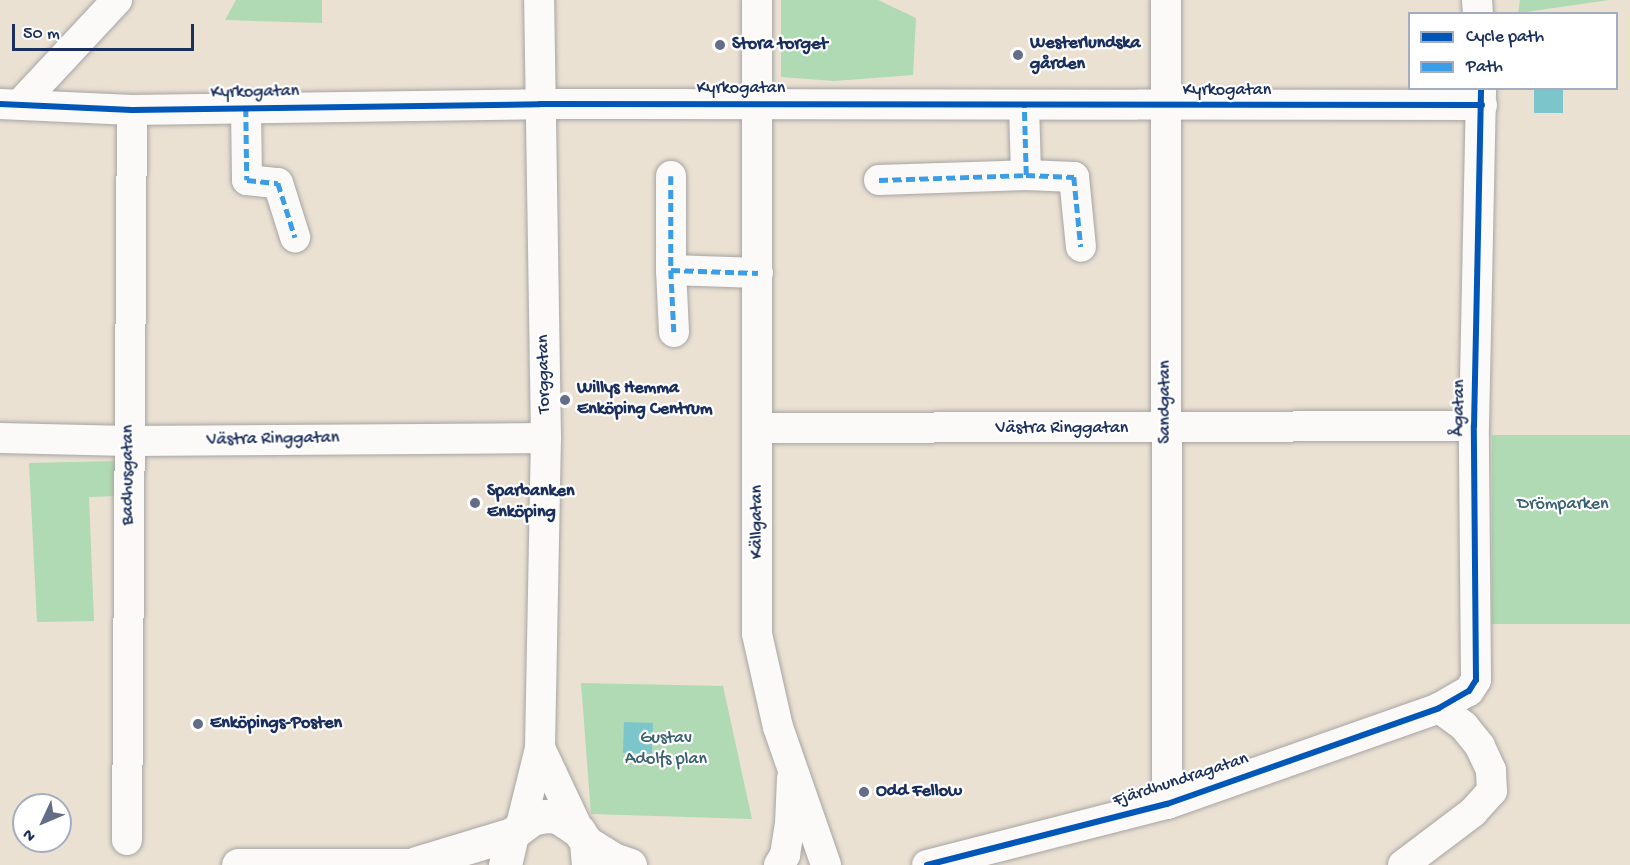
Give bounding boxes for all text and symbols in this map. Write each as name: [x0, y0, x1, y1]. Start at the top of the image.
scale bar: [15, 12, 196, 50]
legend: [1408, 12, 1618, 90]
text: 50 m: [23, 24, 60, 45]
text: Cycle path: [1466, 27, 1544, 48]
place label: Stora torget: [732, 34, 828, 56]
place label: Westerlundska gården: [1030, 34, 1140, 76]
marker: Stora torget: [713, 38, 727, 52]
marker: Westerlundska gården: [1011, 48, 1025, 62]
text: Path: [1466, 57, 1503, 78]
street label: Kyrkogatan: [697, 78, 785, 100]
street label: Kyrkogatan: [1183, 80, 1271, 102]
street label: Kyrkogatan: [210, 81, 300, 105]
street label: Torggatan: [534, 334, 556, 414]
street label: Sandgatan: [1155, 360, 1177, 444]
place label: Willys Hemma Enköping Centrum: [577, 379, 712, 422]
street label: Ågatan: [1449, 379, 1471, 437]
marker: Willys Hemma Enköping Centrum: [558, 393, 572, 407]
street label: Västra Ringgatan: [996, 418, 1128, 440]
street label: Badhusgatan: [118, 425, 140, 525]
street label: Västra Ringgatan: [206, 428, 340, 452]
place label: Sparbanken Enköping: [487, 482, 574, 524]
street label: Källgatan: [747, 485, 769, 559]
park label: Drömparken: [1517, 494, 1609, 516]
marker: Sparbanken Enköping: [468, 496, 482, 510]
place label: Enköpings-Posten: [210, 713, 342, 735]
marker: Enköpings-Posten: [191, 717, 205, 731]
park label: Gustav Adolfs plan: [625, 729, 707, 771]
street label: Fjärdhundragatan: [1111, 749, 1251, 813]
place label: Odd Fellow: [876, 781, 962, 803]
marker: Odd Fellow: [857, 785, 871, 799]
north arrow: [12, 793, 72, 853]
text: N: [20, 824, 41, 845]

